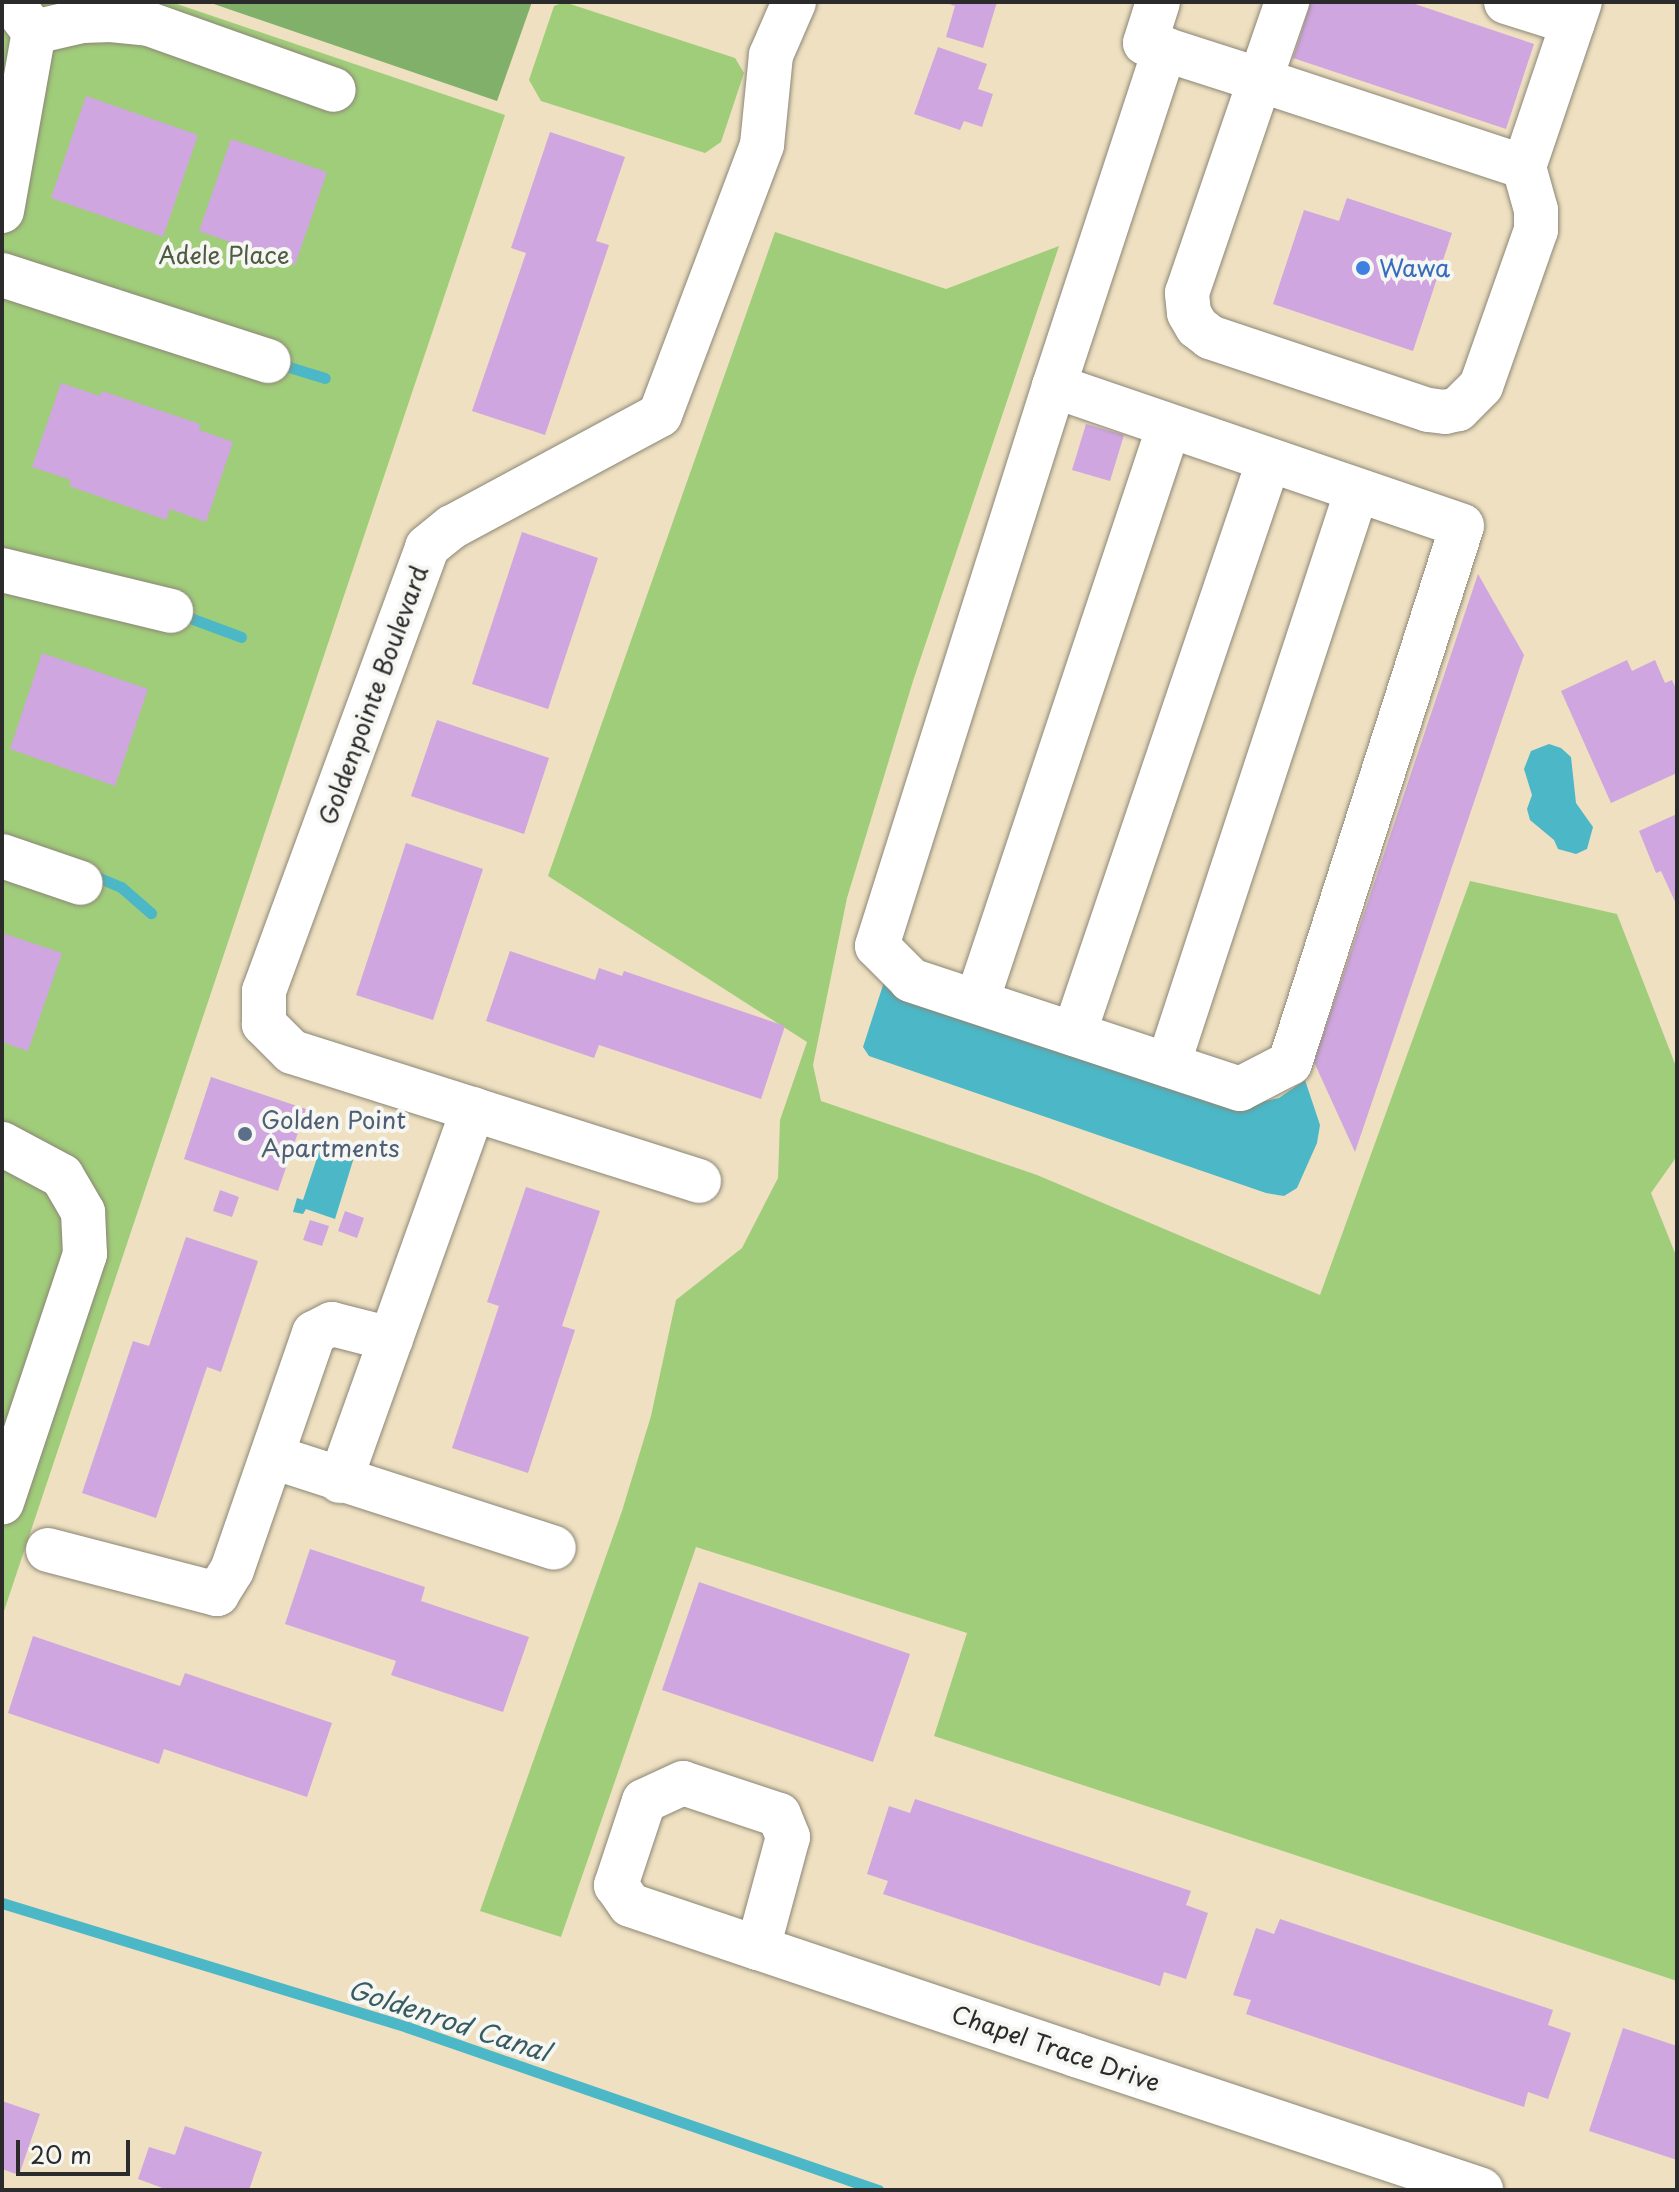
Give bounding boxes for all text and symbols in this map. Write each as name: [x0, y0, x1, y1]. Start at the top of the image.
park label: Adele Place: [158, 241, 290, 269]
place label: Wawa: [1379, 254, 1450, 282]
marker: Wawa: [1354, 259, 1372, 277]
street label: Goldenpointe Boulevard: [313, 561, 433, 829]
place label: Golden Point Apartments: [261, 1106, 407, 1162]
marker: Golden Point Apartments: [236, 1125, 254, 1143]
water label: Goldenrod Canal: [344, 1973, 554, 2067]
street label: Chapel Trace Drive: [947, 1999, 1165, 2097]
scale bar: [20, 2124, 134, 2174]
text: 20 m: [30, 2136, 92, 2172]

